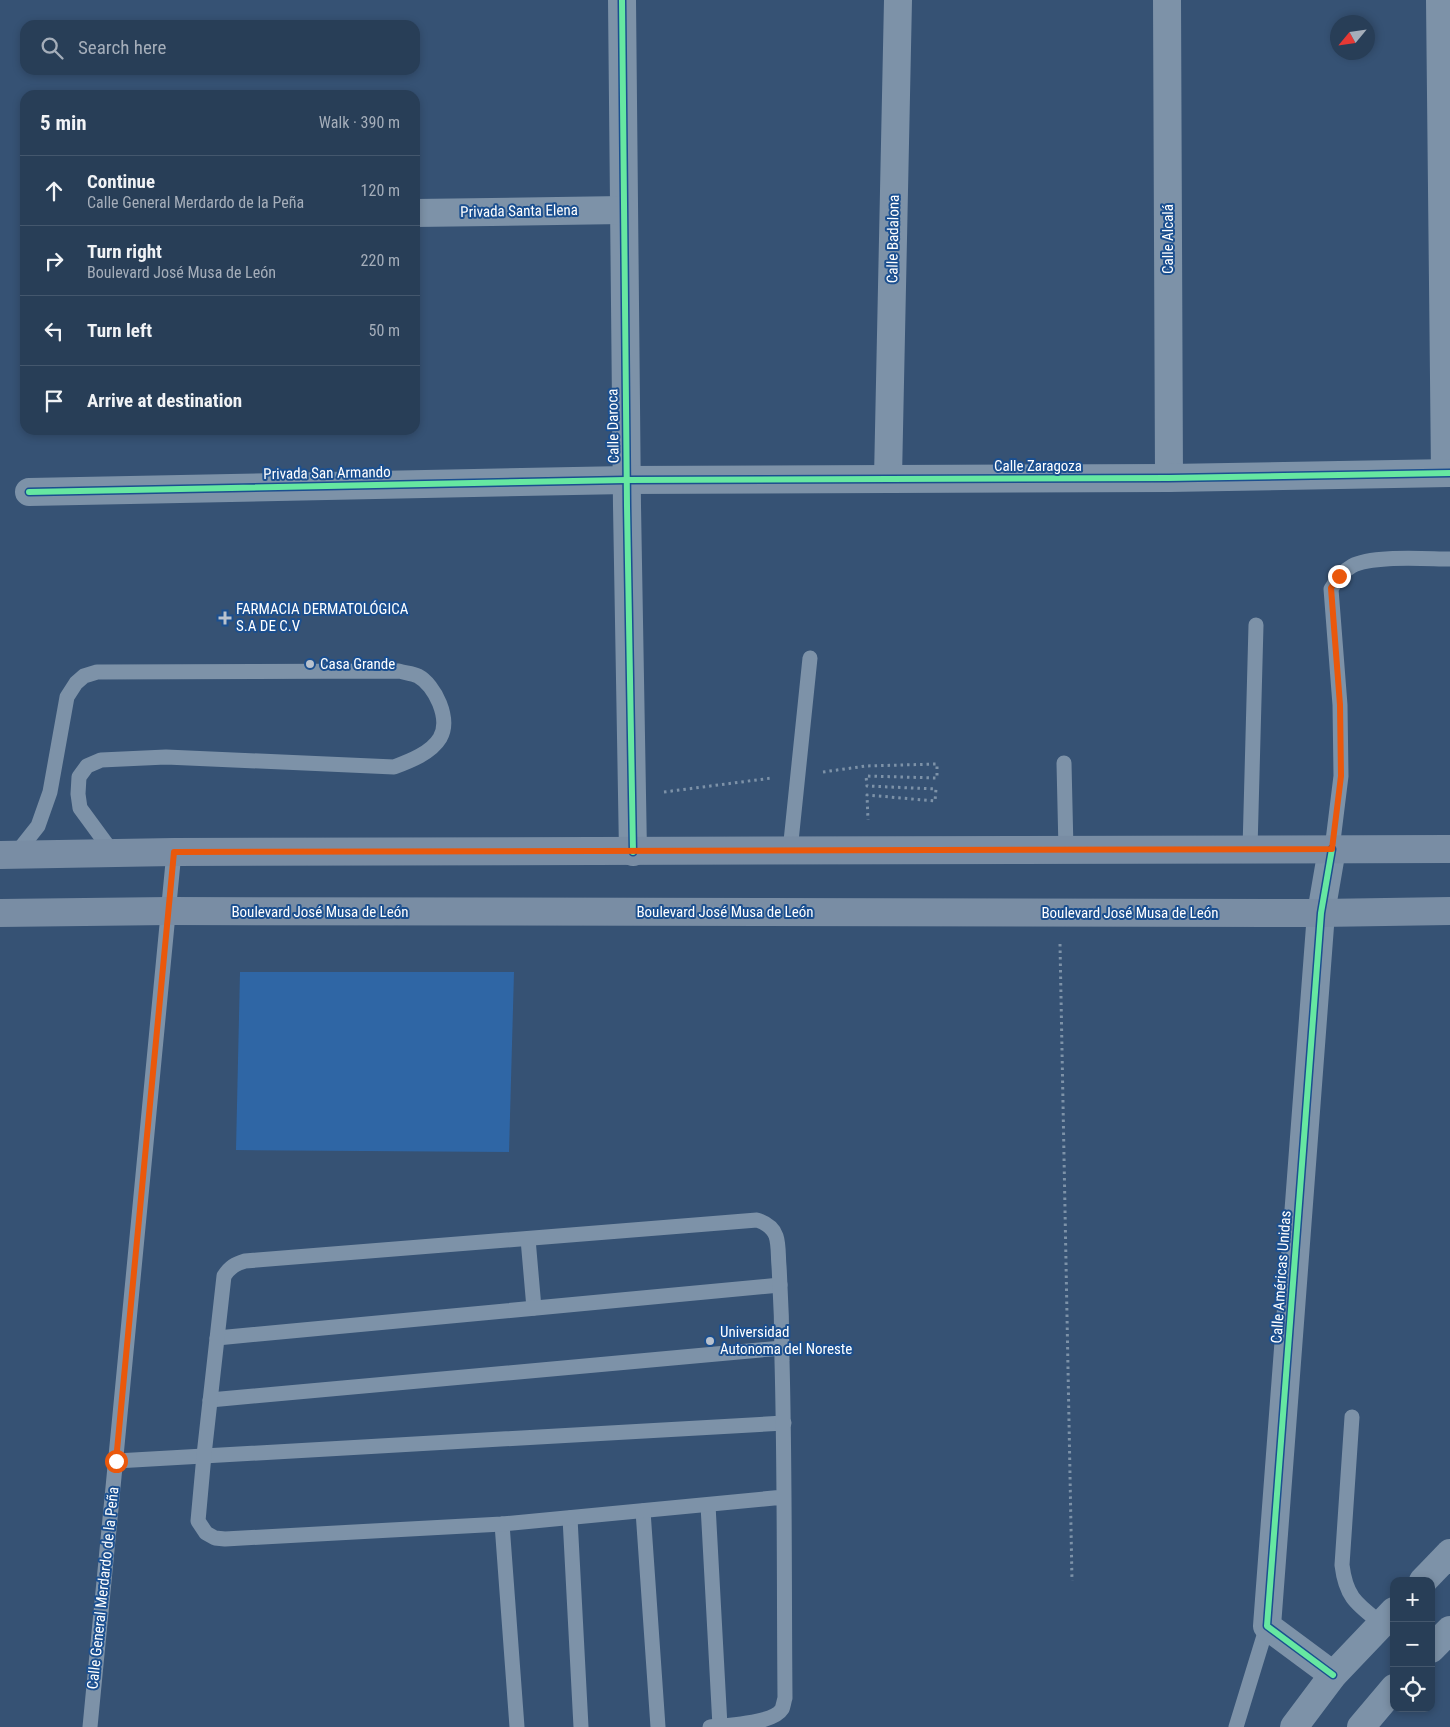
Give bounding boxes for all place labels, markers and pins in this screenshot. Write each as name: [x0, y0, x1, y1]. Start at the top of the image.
place label: FARMACIA DERMATOLÓGICA S.A DE C.V: [236, 600, 409, 635]
marker: FARMACIA DERMATOLÓGICA S.A DE C.V: [218, 611, 232, 625]
place label: Casa Grande: [320, 655, 395, 673]
marker: Casa Grande: [304, 658, 316, 670]
place label: Universidad Autonoma del Noreste: [720, 1323, 852, 1358]
marker: Universidad Autonoma del Noreste: [704, 1335, 716, 1347]

